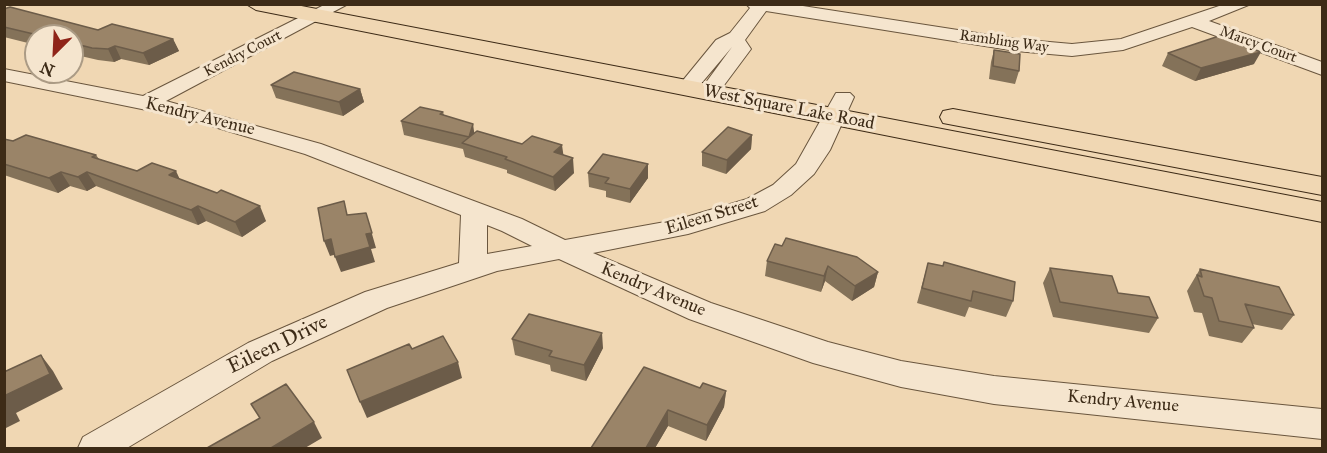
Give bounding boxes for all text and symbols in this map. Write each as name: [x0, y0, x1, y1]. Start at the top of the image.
street label: Marcy Court: [1217, 23, 1299, 67]
north arrow: [24, 24, 84, 84]
street label: Kendry Court: [201, 27, 285, 81]
street label: Rambling Way: [958, 27, 1050, 57]
text: N: [37, 58, 57, 81]
street label: West Square Lake Road: [702, 81, 876, 135]
street label: Kendry Avenue: [143, 93, 257, 141]
street label: Eileen Street: [663, 192, 761, 240]
street label: Kendry Avenue: [597, 258, 709, 322]
street label: Eileen Drive: [224, 310, 332, 380]
street label: Kendry Avenue: [1066, 386, 1180, 418]

